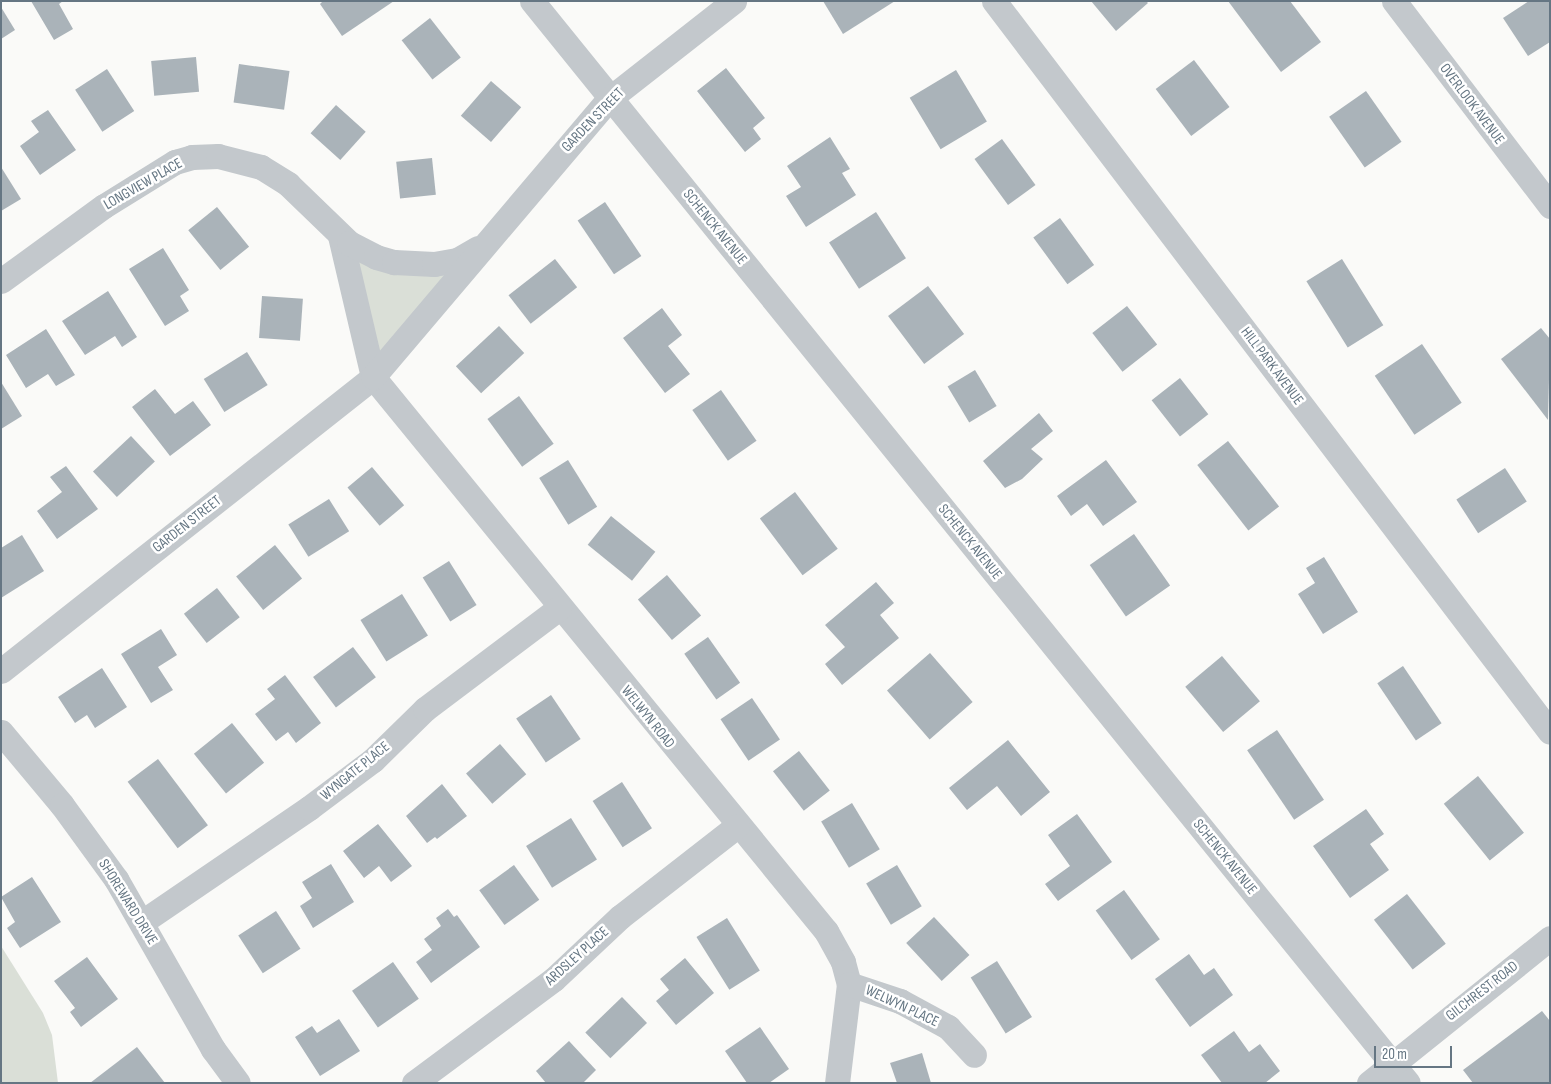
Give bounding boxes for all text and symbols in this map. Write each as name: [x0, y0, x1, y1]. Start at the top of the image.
street label: OVERLOOK AVENUE: [1436, 60, 1508, 148]
street label: GARDEN STREET: [558, 84, 628, 156]
street label: LONGVIEW PLACE: [101, 154, 185, 214]
street label: SCHENCK AVENUE: [679, 186, 751, 268]
street label: HILL PARK AVENUE: [1237, 324, 1307, 408]
street label: GARDEN STREET: [149, 492, 225, 556]
street label: SCHENCK AVENUE: [934, 501, 1006, 583]
street label: WELWYN ROAD: [617, 682, 679, 752]
street label: WYNGATE PLACE: [317, 738, 393, 804]
street label: SCHENCK AVENUE: [1189, 816, 1261, 898]
street label: SHOREWARD DRIVE: [95, 856, 161, 948]
street label: ARDSLEY PLACE: [542, 923, 612, 989]
street label: GILCHREST ROAD: [1442, 957, 1522, 1025]
street label: WELWYN PLACE: [862, 981, 942, 1031]
scale bar: [1376, 1036, 1454, 1068]
text: 20 m: [1382, 1045, 1407, 1064]

